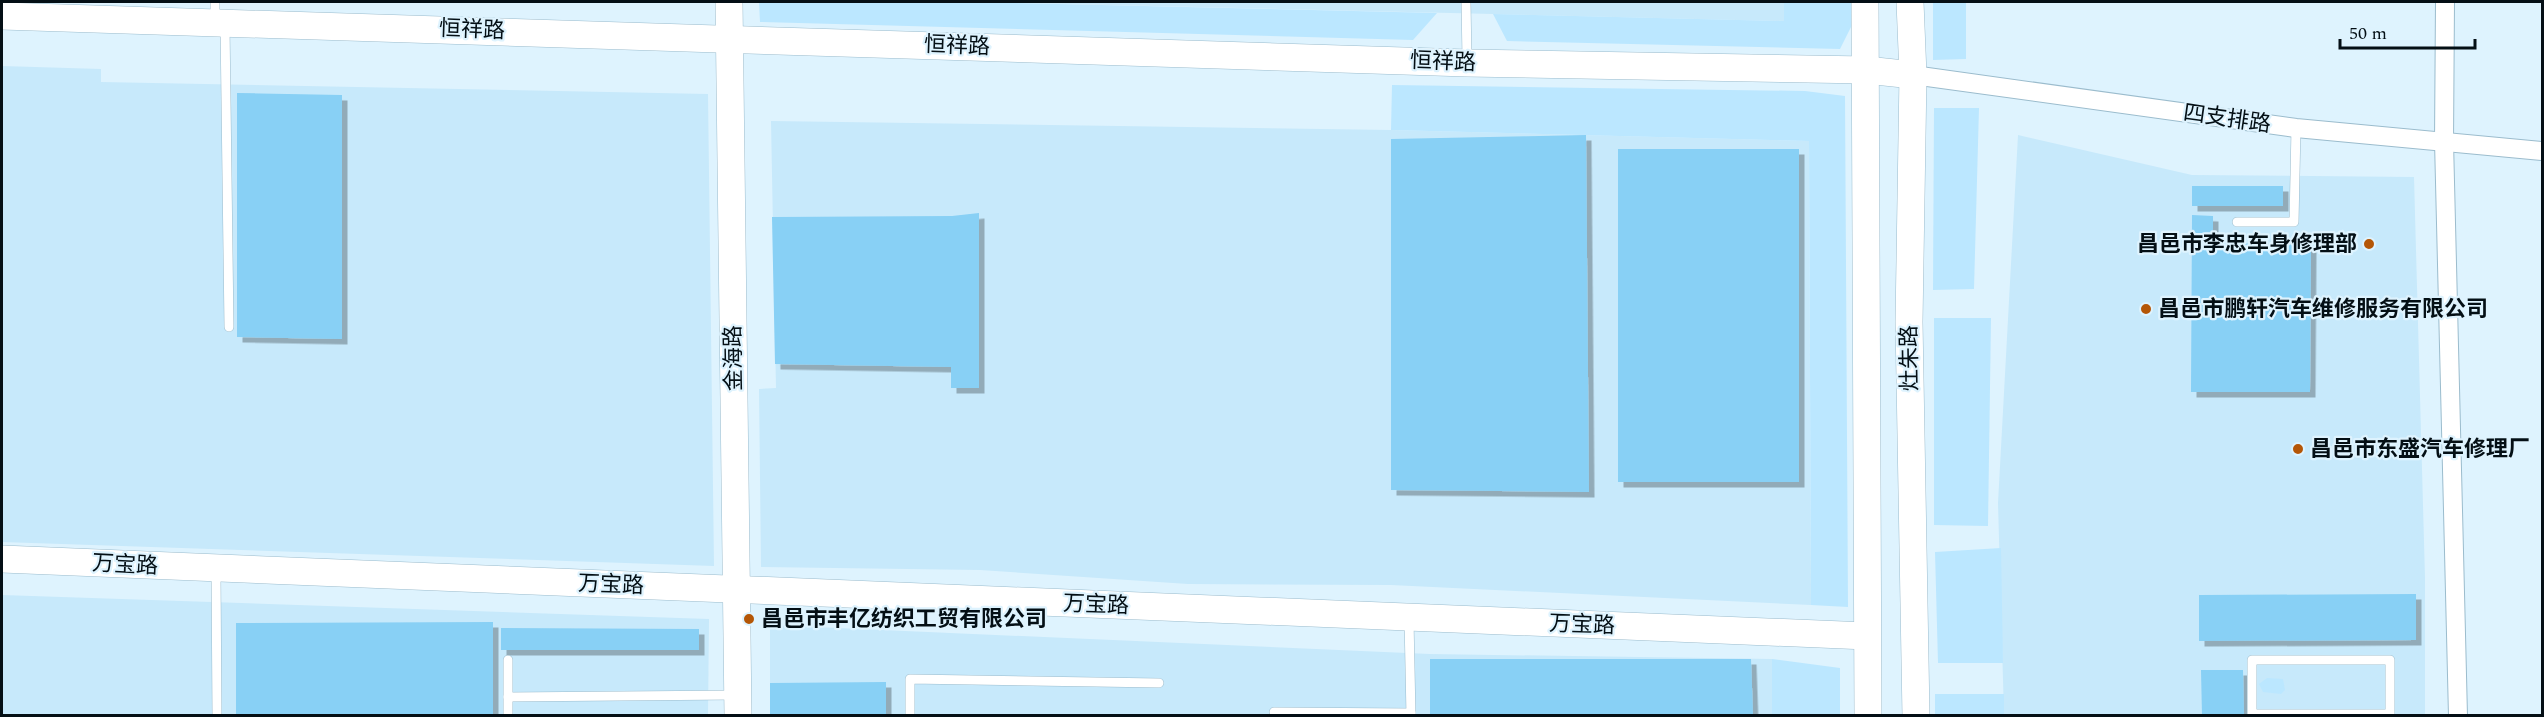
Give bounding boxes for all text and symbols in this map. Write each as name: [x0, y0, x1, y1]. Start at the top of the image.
street label: 恒祥路: [438, 12, 506, 48]
scale bar: [2340, 12, 2475, 50]
text: 50 m: [2349, 20, 2387, 47]
street label: 恒祥路: [923, 28, 991, 64]
street label: 恒祥路: [1409, 44, 1477, 80]
street label: 四支排路: [2181, 97, 2273, 141]
place label: 昌邑市李忠车身修理部: [2137, 228, 2357, 261]
marker: 昌邑市李忠车身修理部: [2362, 237, 2376, 251]
place label: 昌邑市鹏轩汽车维修服务有限公司: [2158, 293, 2488, 326]
marker: 昌邑市鹏轩汽车维修服务有限公司: [2139, 302, 2153, 316]
street label: 金海路: [717, 325, 751, 391]
street label: 灶朱路: [1893, 325, 1927, 391]
place label: 昌邑市东盛汽车修理厂: [2310, 433, 2530, 466]
marker: 昌邑市东盛汽车修理厂: [2291, 442, 2305, 456]
street label: 万宝路: [91, 547, 159, 583]
street label: 万宝路: [577, 567, 645, 603]
street label: 万宝路: [1062, 587, 1130, 623]
place label: 昌邑市丰亿纺织工贸有限公司: [761, 603, 1047, 636]
street label: 万宝路: [1548, 607, 1616, 643]
marker: 昌邑市丰亿纺织工贸有限公司: [742, 612, 756, 626]

